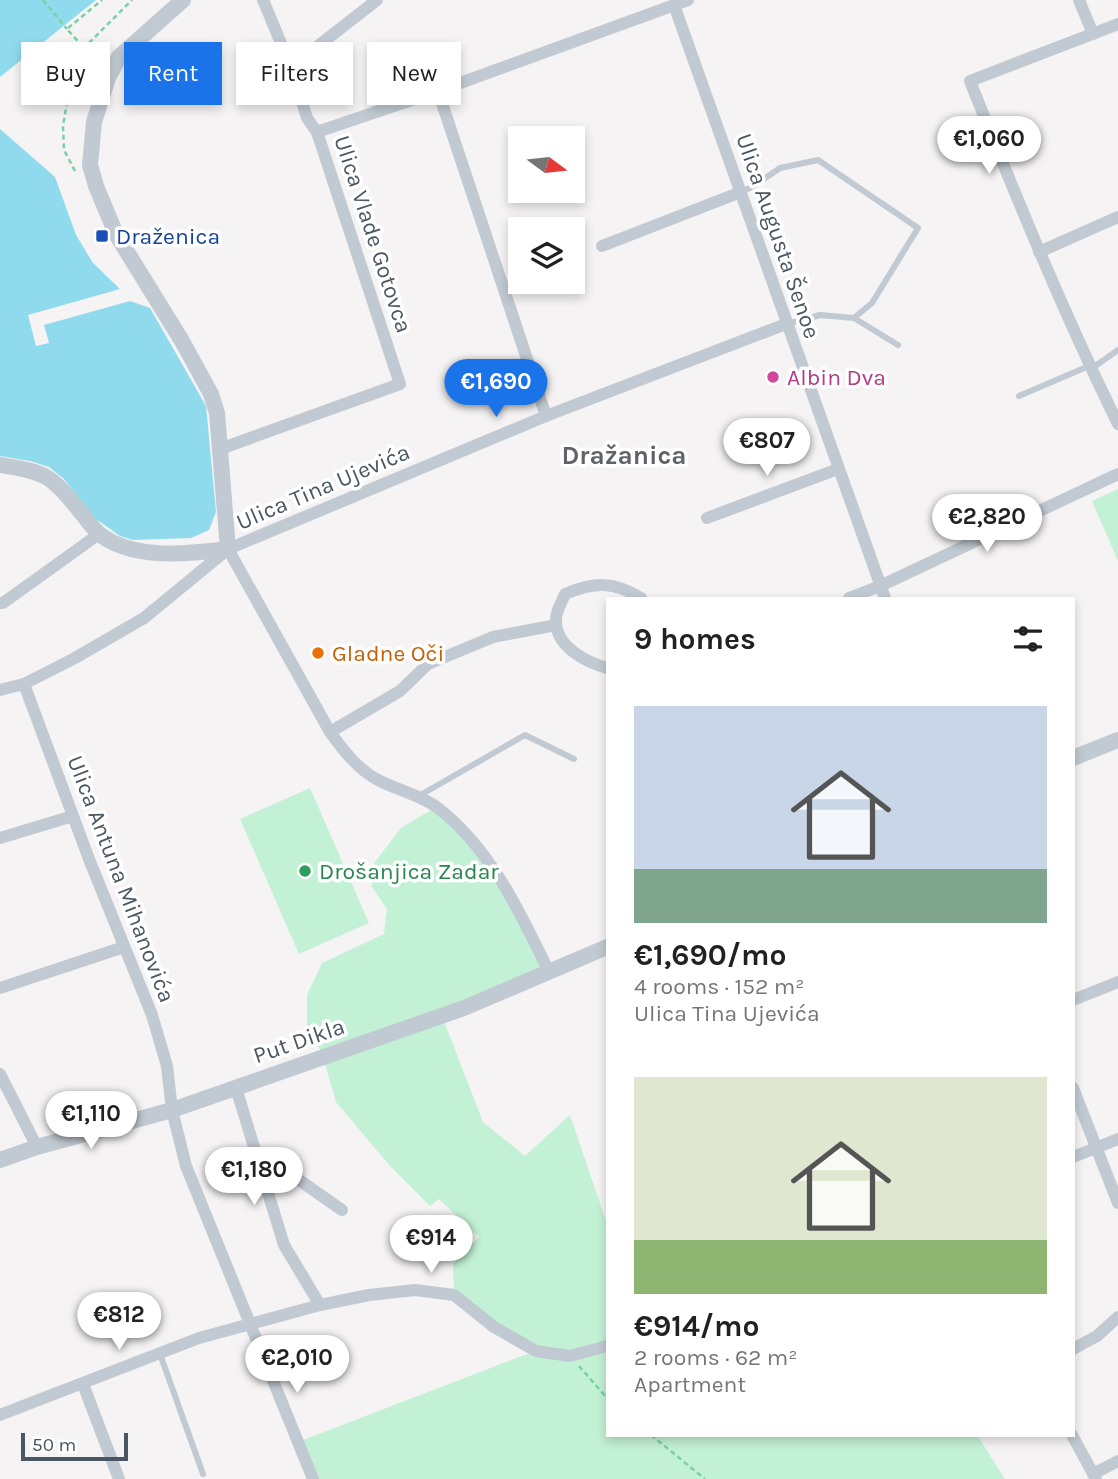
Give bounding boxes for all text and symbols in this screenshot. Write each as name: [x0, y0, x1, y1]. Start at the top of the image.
chip: Buy: [21, 42, 110, 105]
chip: Rent: [124, 42, 222, 105]
chip: Filters: [236, 42, 353, 105]
chip: New: [367, 42, 461, 105]
pin: €1,060: [932, 116, 1046, 176]
text: €1,060: [953, 125, 1025, 152]
north arrow: [508, 126, 584, 203]
map controls: [508, 126, 585, 294]
street label: Ulica Augusta Šenoe: [730, 130, 826, 342]
street label: Ulica Vlade Gotovca: [328, 132, 418, 336]
button: layers: [508, 217, 585, 294]
place label: Draženica: [116, 223, 220, 250]
marker: Draženica: [94, 228, 110, 244]
pin: €1,690: [439, 360, 553, 419]
place label: Albin Dva: [787, 364, 886, 391]
text: €1,690: [460, 368, 532, 395]
marker: Albin Dva: [765, 369, 781, 385]
pin: €807: [726, 419, 808, 478]
text: €807: [739, 427, 795, 454]
street label: Ulica Tina Ujevića: [232, 438, 414, 536]
district label: Dražanica: [561, 440, 687, 471]
pin: €2,820: [930, 494, 1044, 554]
text: €2,820: [948, 503, 1026, 530]
icon: filters: [1009, 620, 1047, 658]
text: 9 homes: [634, 621, 756, 657]
place label: Gladne Oči: [332, 640, 444, 667]
marker: Gladne Oči: [310, 645, 326, 661]
street label: Ulica Antuna Mihanovića: [61, 752, 181, 1006]
icon: home: [778, 752, 904, 878]
place label: Drošanjica Zadar: [319, 858, 499, 885]
marker: Drošanjica Zadar: [297, 863, 313, 879]
text: €1,690/mo: [634, 937, 786, 973]
text: 4 rooms · 152 m²: [634, 973, 805, 1000]
text: Ulica Tina Ujevića: [634, 1000, 820, 1027]
street label: Put Dikla: [250, 1013, 348, 1069]
pin: €1,110: [34, 1092, 148, 1151]
text: €1,110: [61, 1100, 121, 1127]
icon: home: [778, 1123, 904, 1249]
pin: €1,180: [197, 1148, 311, 1207]
text: €1,180: [221, 1156, 287, 1183]
pin: €914: [390, 1216, 472, 1275]
text: €914: [406, 1224, 456, 1251]
pin: €812: [78, 1292, 160, 1352]
text: €812: [93, 1301, 145, 1328]
text: €914/mo: [634, 1308, 759, 1344]
pin: €2,010: [240, 1336, 354, 1395]
text: €2,010: [261, 1344, 333, 1371]
text: 2 rooms · 62 m²: [634, 1344, 798, 1371]
text: Apartment: [634, 1371, 746, 1398]
scale bar: [21, 1430, 128, 1462]
text: 50 m: [32, 1434, 76, 1456]

